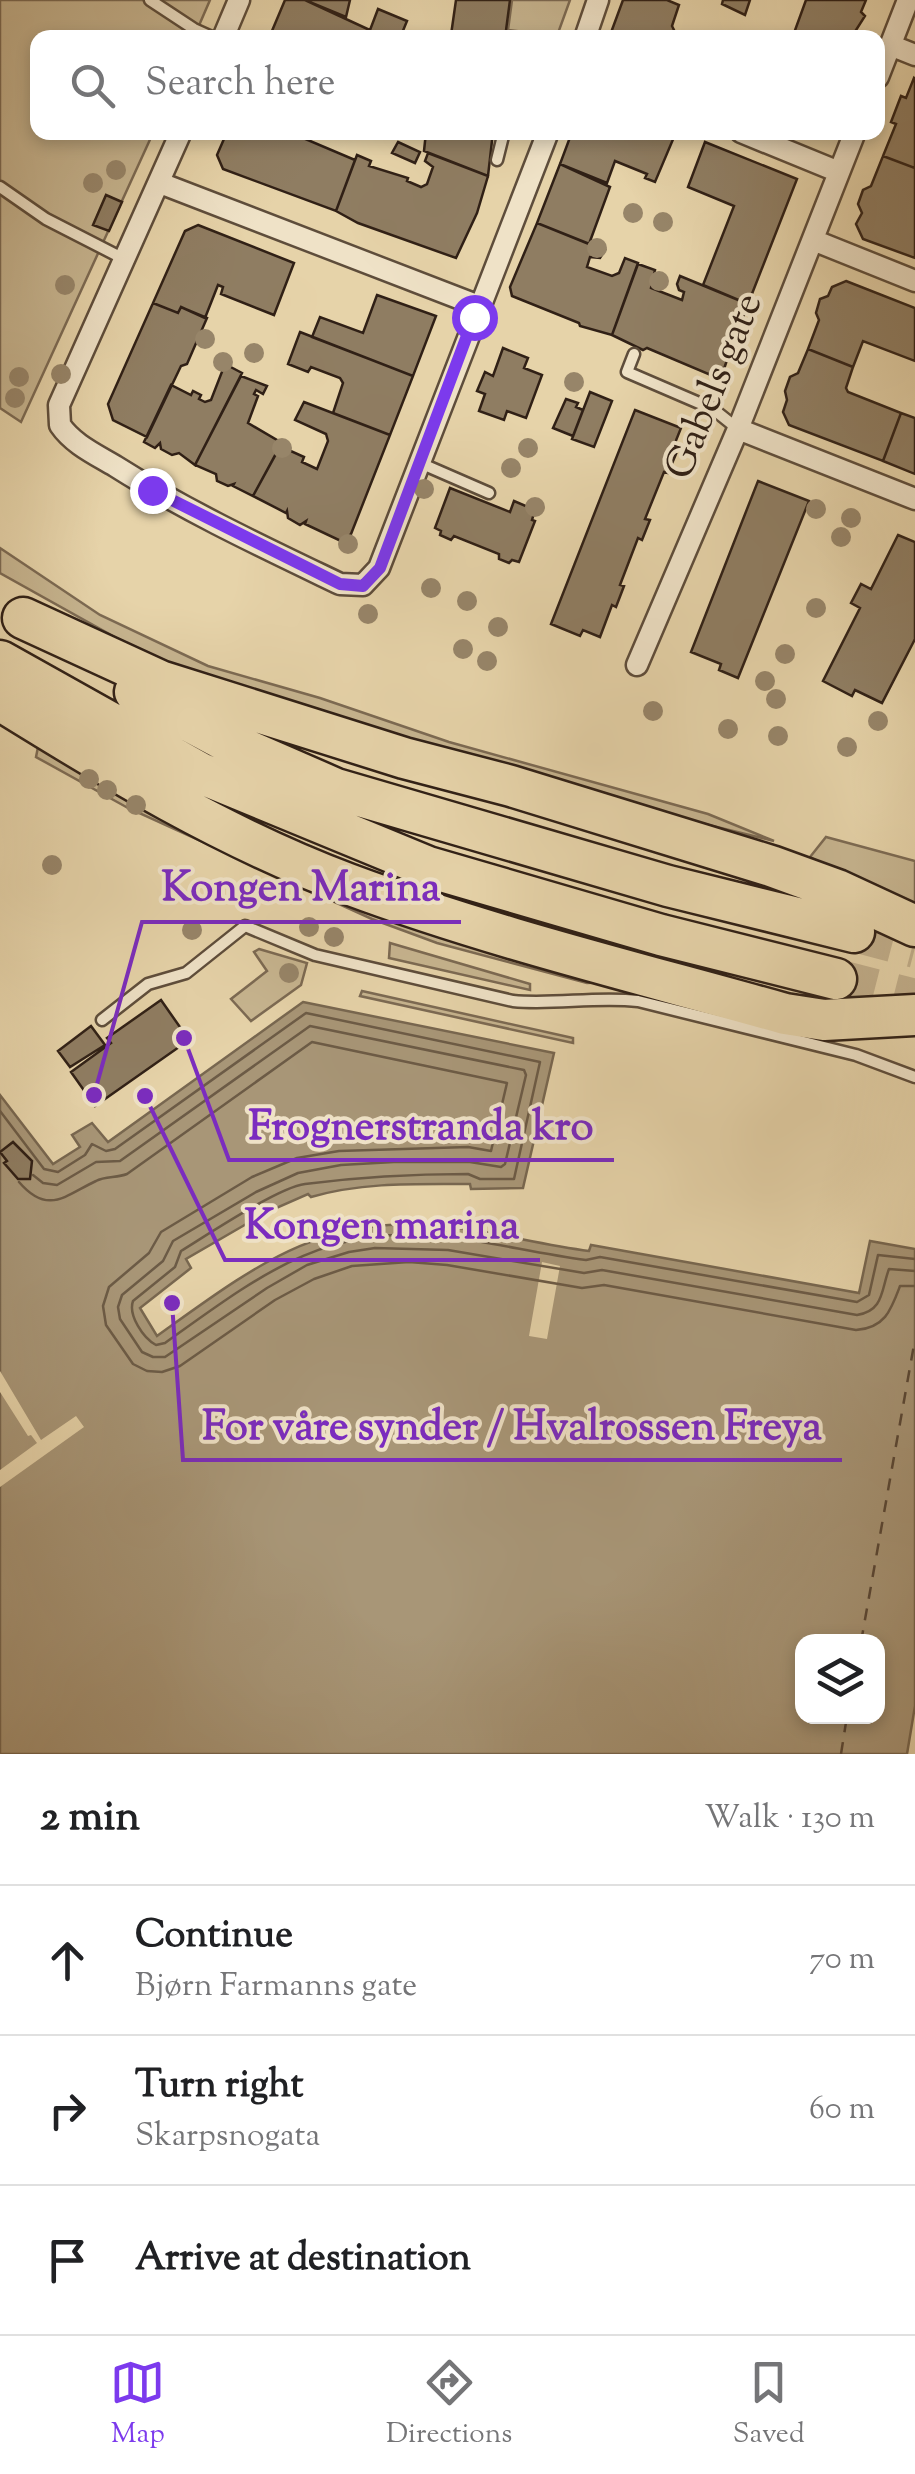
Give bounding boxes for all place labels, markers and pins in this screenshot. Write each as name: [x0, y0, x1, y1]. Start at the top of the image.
callout: Kongen Marina: [142, 850, 461, 922]
callout: Frognerstranda kro: [229, 1088, 614, 1160]
callout: Kongen marina: [225, 1188, 540, 1260]
callout: For våre synder / Hvalrossen Freya: [183, 1388, 842, 1460]

